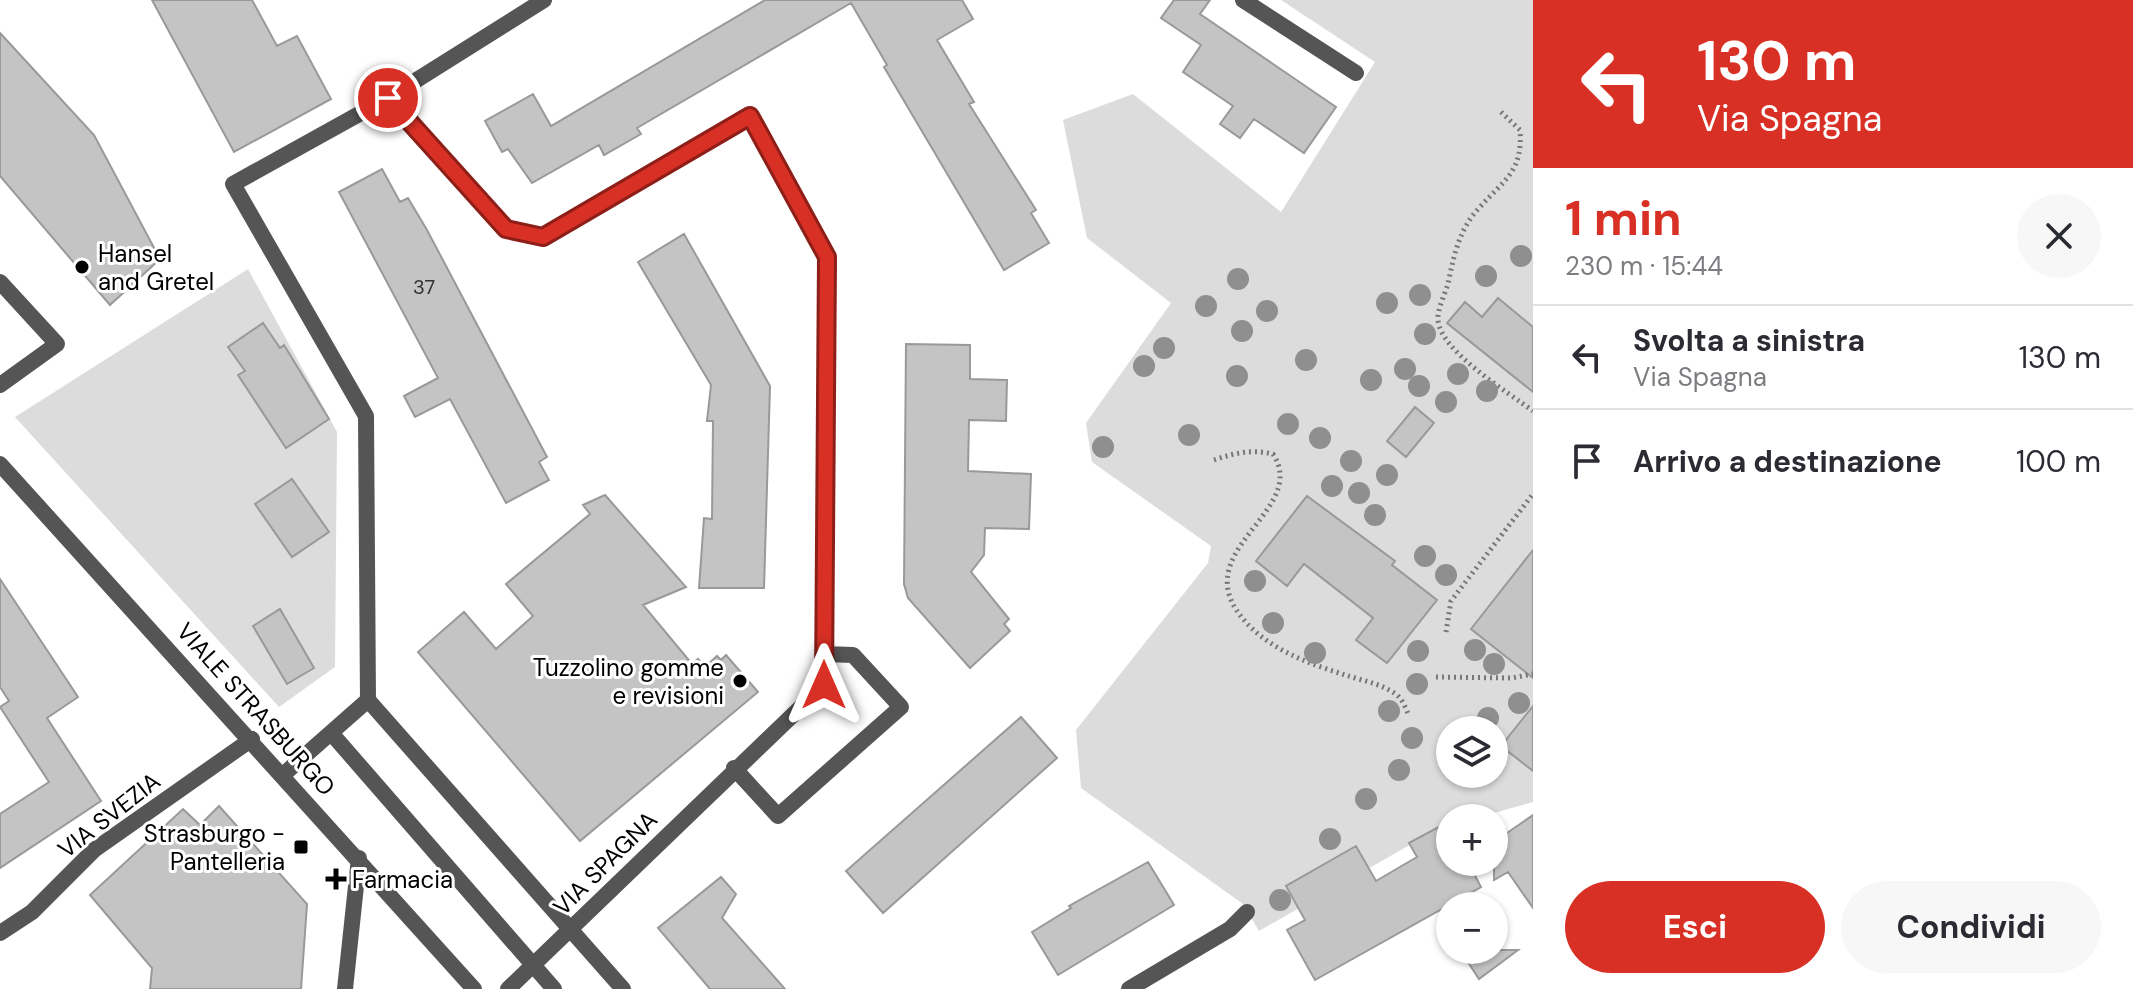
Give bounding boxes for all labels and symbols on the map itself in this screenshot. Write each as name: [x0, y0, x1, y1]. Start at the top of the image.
pin: [354, 64, 422, 132]
place label: Hansel and Gretel: [98, 238, 214, 297]
marker: Hansel and Gretel: [73, 258, 91, 276]
house number: 37: [413, 274, 435, 300]
street label: VIALE STRASBURGO: [170, 616, 342, 802]
position arrow: [782, 643, 866, 727]
place label: Tuzzolino gomme e revisioni: [533, 652, 724, 711]
marker: Tuzzolino gomme e revisioni: [731, 672, 749, 690]
street label: VIA SVEZIA: [52, 765, 166, 865]
street label: VIA SPAGNA: [546, 804, 664, 922]
place label: Strasburgo - Pantelleria: [144, 818, 285, 877]
marker: Strasburgo - Pantelleria: [292, 838, 310, 856]
place label: Farmacia: [352, 864, 453, 895]
marker: Farmacia: [327, 870, 345, 888]

